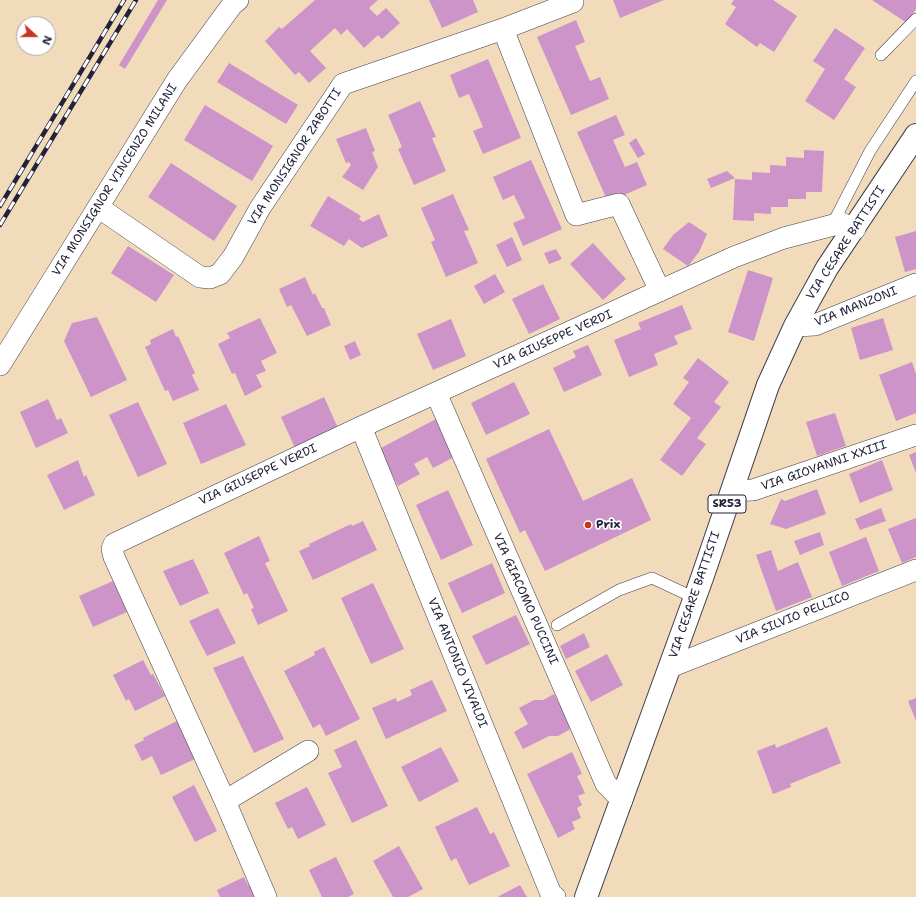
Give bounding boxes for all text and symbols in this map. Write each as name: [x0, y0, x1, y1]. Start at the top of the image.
north arrow: [16, 16, 56, 56]
text: N: [38, 33, 55, 47]
street label: VIA MONSIGNOR VINCENZO MILANI: [50, 81, 180, 279]
street label: VIA MONSIGNOR ZABOTTI: [245, 86, 345, 228]
street label: VIA CESARE BATTISTI: [804, 183, 888, 303]
street label: VIA MANZONI: [813, 284, 899, 330]
street label: VIA GIUSEPPE VERDI: [491, 307, 615, 373]
street label: VIA GIOVANNI XXIII: [759, 438, 889, 494]
street label: VIA GIUSEPPE VERDI: [197, 441, 319, 509]
road number: SR53: [708, 495, 746, 513]
place label: Prix: [596, 518, 620, 532]
marker: Prix: [583, 520, 593, 530]
street label: VIA CESARE BATTISTI: [667, 530, 723, 660]
street label: VIA GIACOMO PUCCINI: [489, 531, 561, 667]
street label: VIA SILVIO PELLICO: [734, 589, 852, 647]
street label: VIA ANTONIO VIVALDI: [424, 596, 490, 730]

